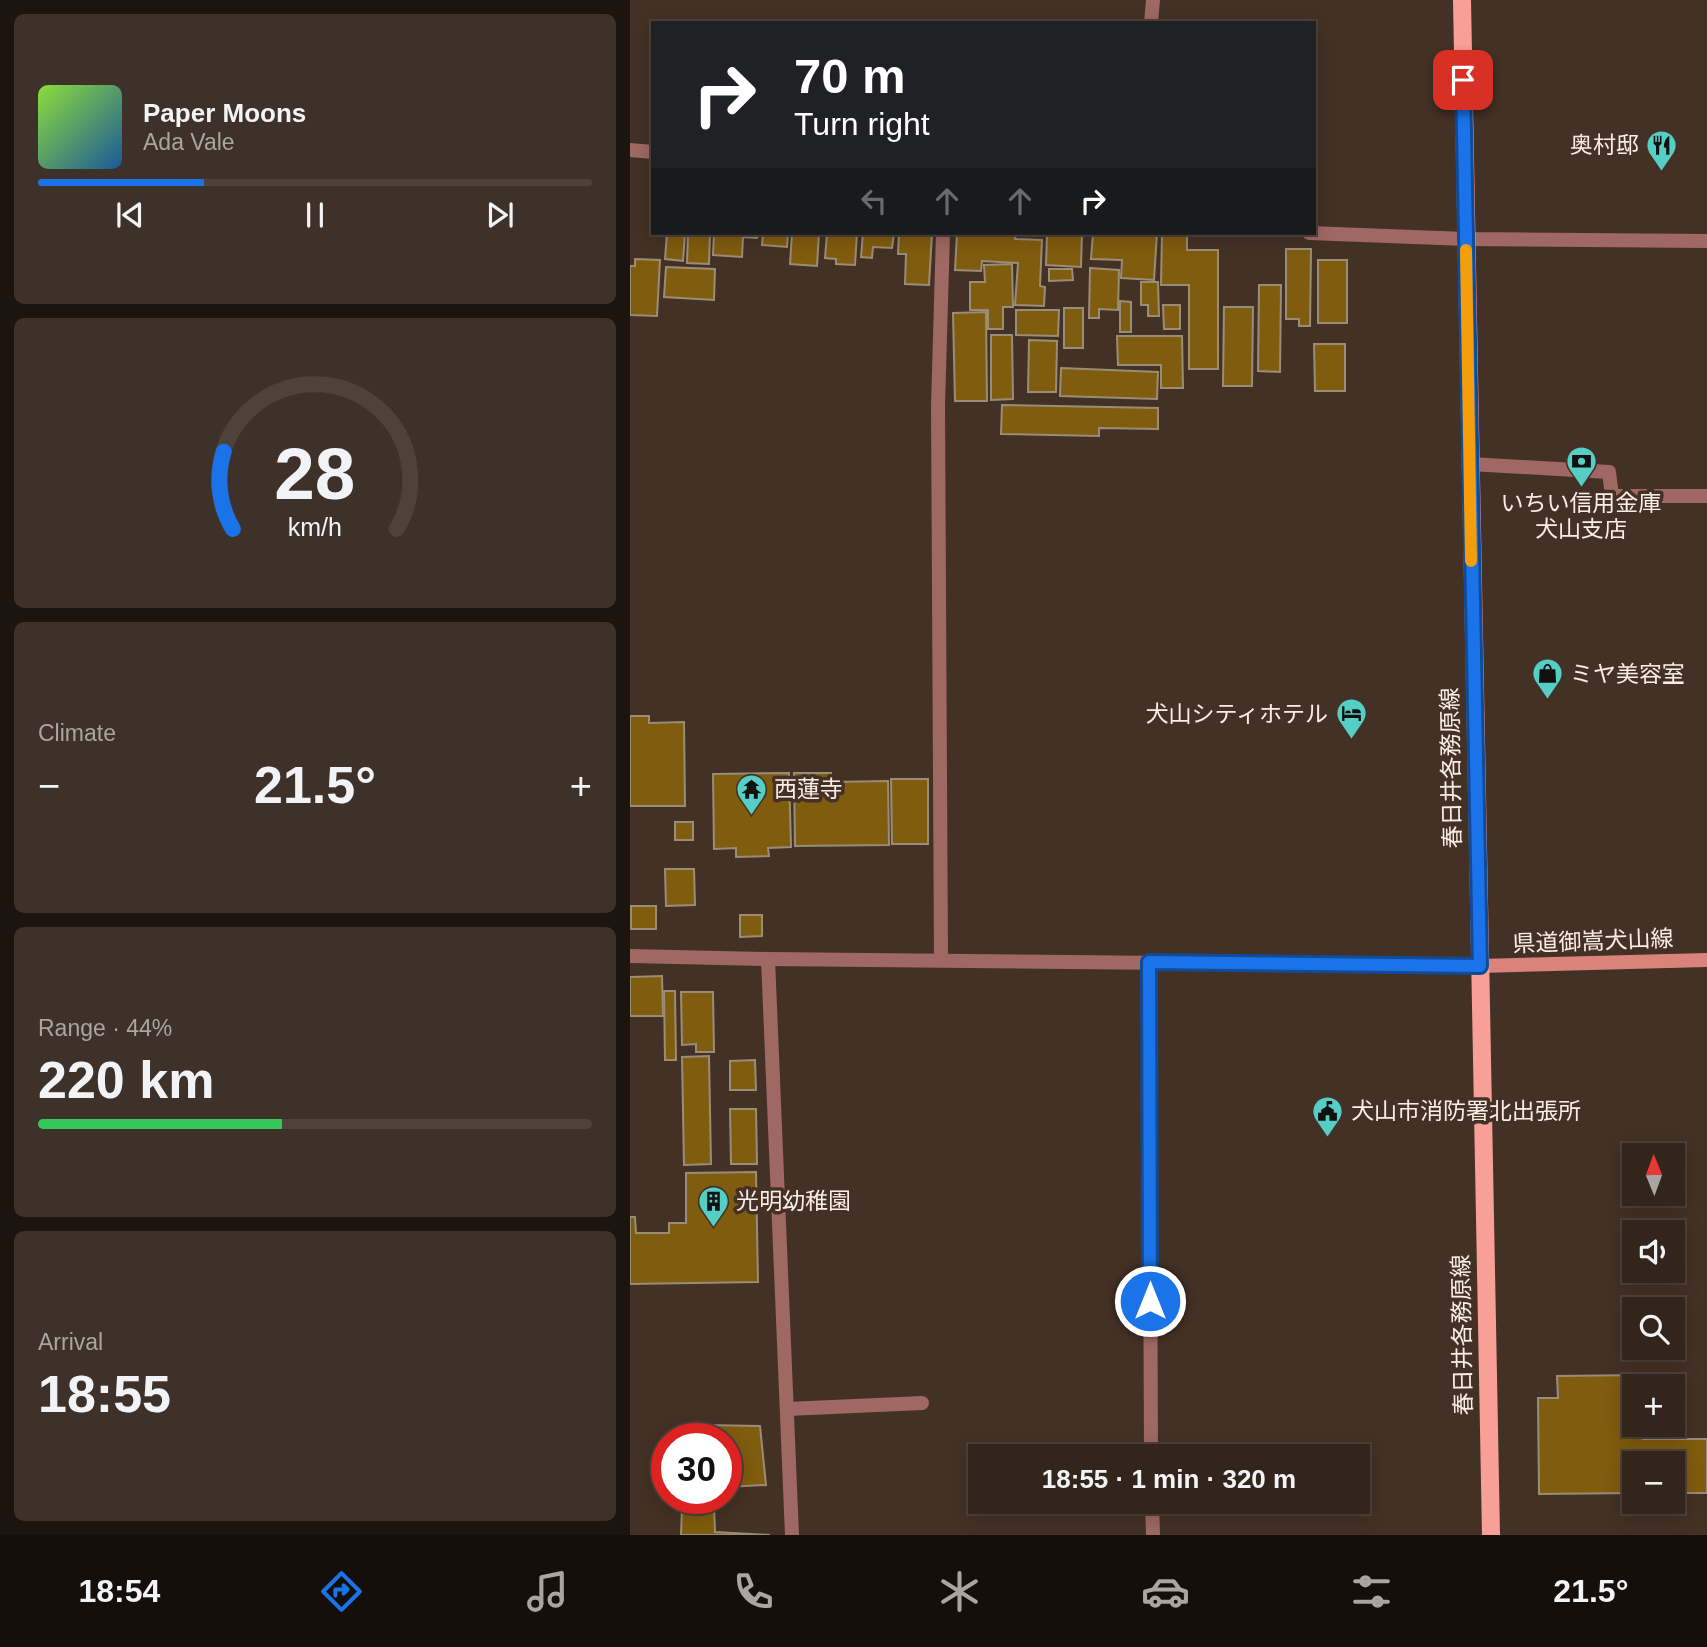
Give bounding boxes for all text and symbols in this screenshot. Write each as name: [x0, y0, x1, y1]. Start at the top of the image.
icon: right: [679, 49, 770, 140]
text: 70 m: [794, 49, 906, 103]
pin: [1433, 50, 1493, 110]
icon: arrive: [1444, 61, 1482, 99]
text: Paper Moons: [143, 98, 306, 128]
text: Turn right: [794, 106, 930, 142]
restaurant icon: 奥村邸: [1645, 128, 1679, 172]
text: Ada Vale: [143, 129, 235, 155]
place label: 奥村邸: [1570, 132, 1639, 158]
icon: left: [855, 182, 893, 220]
icon: ahead: [928, 182, 966, 220]
icon: ahead: [1001, 182, 1039, 220]
icon: right: [1074, 182, 1112, 220]
icon: previous: [111, 196, 149, 234]
icon: pause: [296, 196, 334, 234]
icon: next: [481, 196, 519, 234]
text: 28: [275, 434, 355, 515]
bank icon: いちい信用金庫 犬山支店: [1564, 445, 1598, 489]
place label: いちい信用金庫 犬山支店: [1501, 490, 1662, 542]
text: km/h: [288, 513, 342, 541]
shop icon: ミヤ美容室: [1530, 657, 1564, 701]
place label: ミヤ美容室: [1570, 661, 1685, 687]
street label: 春日井各務原線: [1437, 687, 1465, 849]
hotel icon: 犬山シティホテル: [1334, 697, 1368, 741]
place label: 犬山シティホテル: [1145, 701, 1328, 727]
text: Climate: [38, 720, 116, 746]
text: 21.5°: [254, 756, 376, 814]
text: −: [38, 765, 60, 807]
text: +: [570, 765, 592, 807]
temple icon: 西蓮寺: [734, 772, 768, 816]
place label: 西蓮寺: [774, 776, 843, 802]
street label: 県道御嵩犬山線: [1512, 925, 1674, 957]
text: Range · 44%: [38, 1015, 172, 1041]
text: 220 km: [38, 1051, 214, 1109]
public building icon: 犬山市消防署北出張所: [1311, 1094, 1345, 1138]
place label: 犬山市消防署北出張所: [1351, 1098, 1581, 1124]
north arrow: [1622, 1143, 1685, 1206]
map controls: [1622, 1143, 1685, 1514]
building icon: 光明幼稚園: [696, 1184, 730, 1228]
place label: 光明幼稚園: [736, 1188, 851, 1214]
button: sound: [1622, 1220, 1685, 1283]
street label: 春日井各務原線: [1448, 1254, 1476, 1416]
position arrow: [1113, 1264, 1187, 1338]
button: search: [1622, 1297, 1685, 1360]
text: Arrival: [38, 1329, 103, 1355]
text: 18:55: [38, 1365, 171, 1423]
button: +: [1622, 1374, 1685, 1437]
speed limit sign: 30: [651, 1423, 742, 1514]
button: −: [1622, 1451, 1685, 1514]
text: 18:55 · 1 min · 320 m: [1042, 1464, 1296, 1494]
icon: directions: [317, 1567, 366, 1616]
icon: music: [523, 1567, 572, 1616]
icon: phone: [729, 1567, 778, 1616]
icon: climate: [935, 1567, 984, 1616]
icon: car: [1141, 1567, 1190, 1616]
icon: filters: [1347, 1567, 1396, 1616]
text: 18:54: [79, 1573, 160, 1609]
text: 21.5°: [1553, 1573, 1628, 1609]

